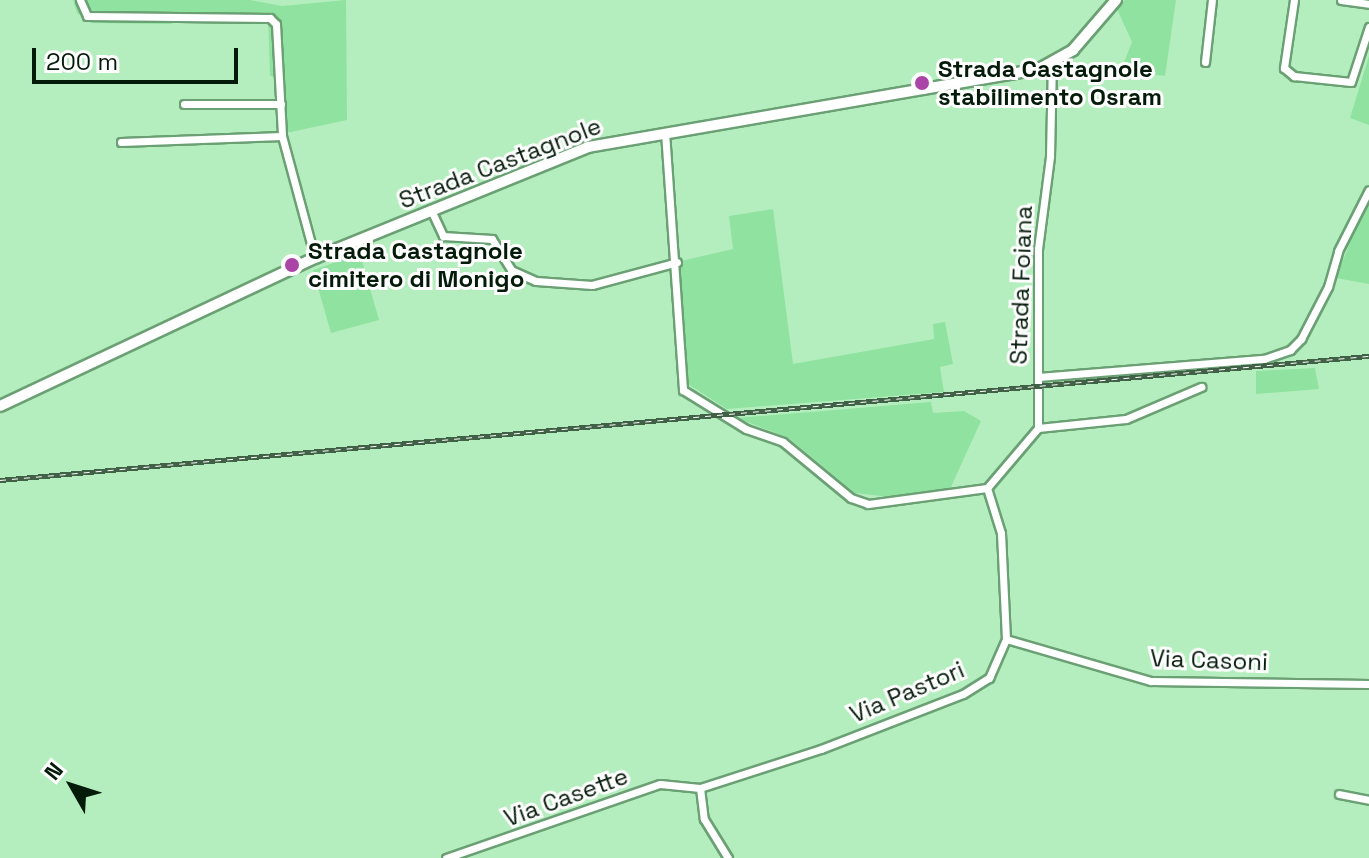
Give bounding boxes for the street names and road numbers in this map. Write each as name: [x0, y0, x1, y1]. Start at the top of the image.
street label: Strada Castagnole: [395, 111, 605, 215]
street label: Strada Foiana: [1004, 205, 1038, 365]
street label: Via Casoni: [1150, 644, 1268, 676]
street label: Via Pastori: [846, 655, 968, 729]
street label: Via Casette: [500, 761, 632, 833]

